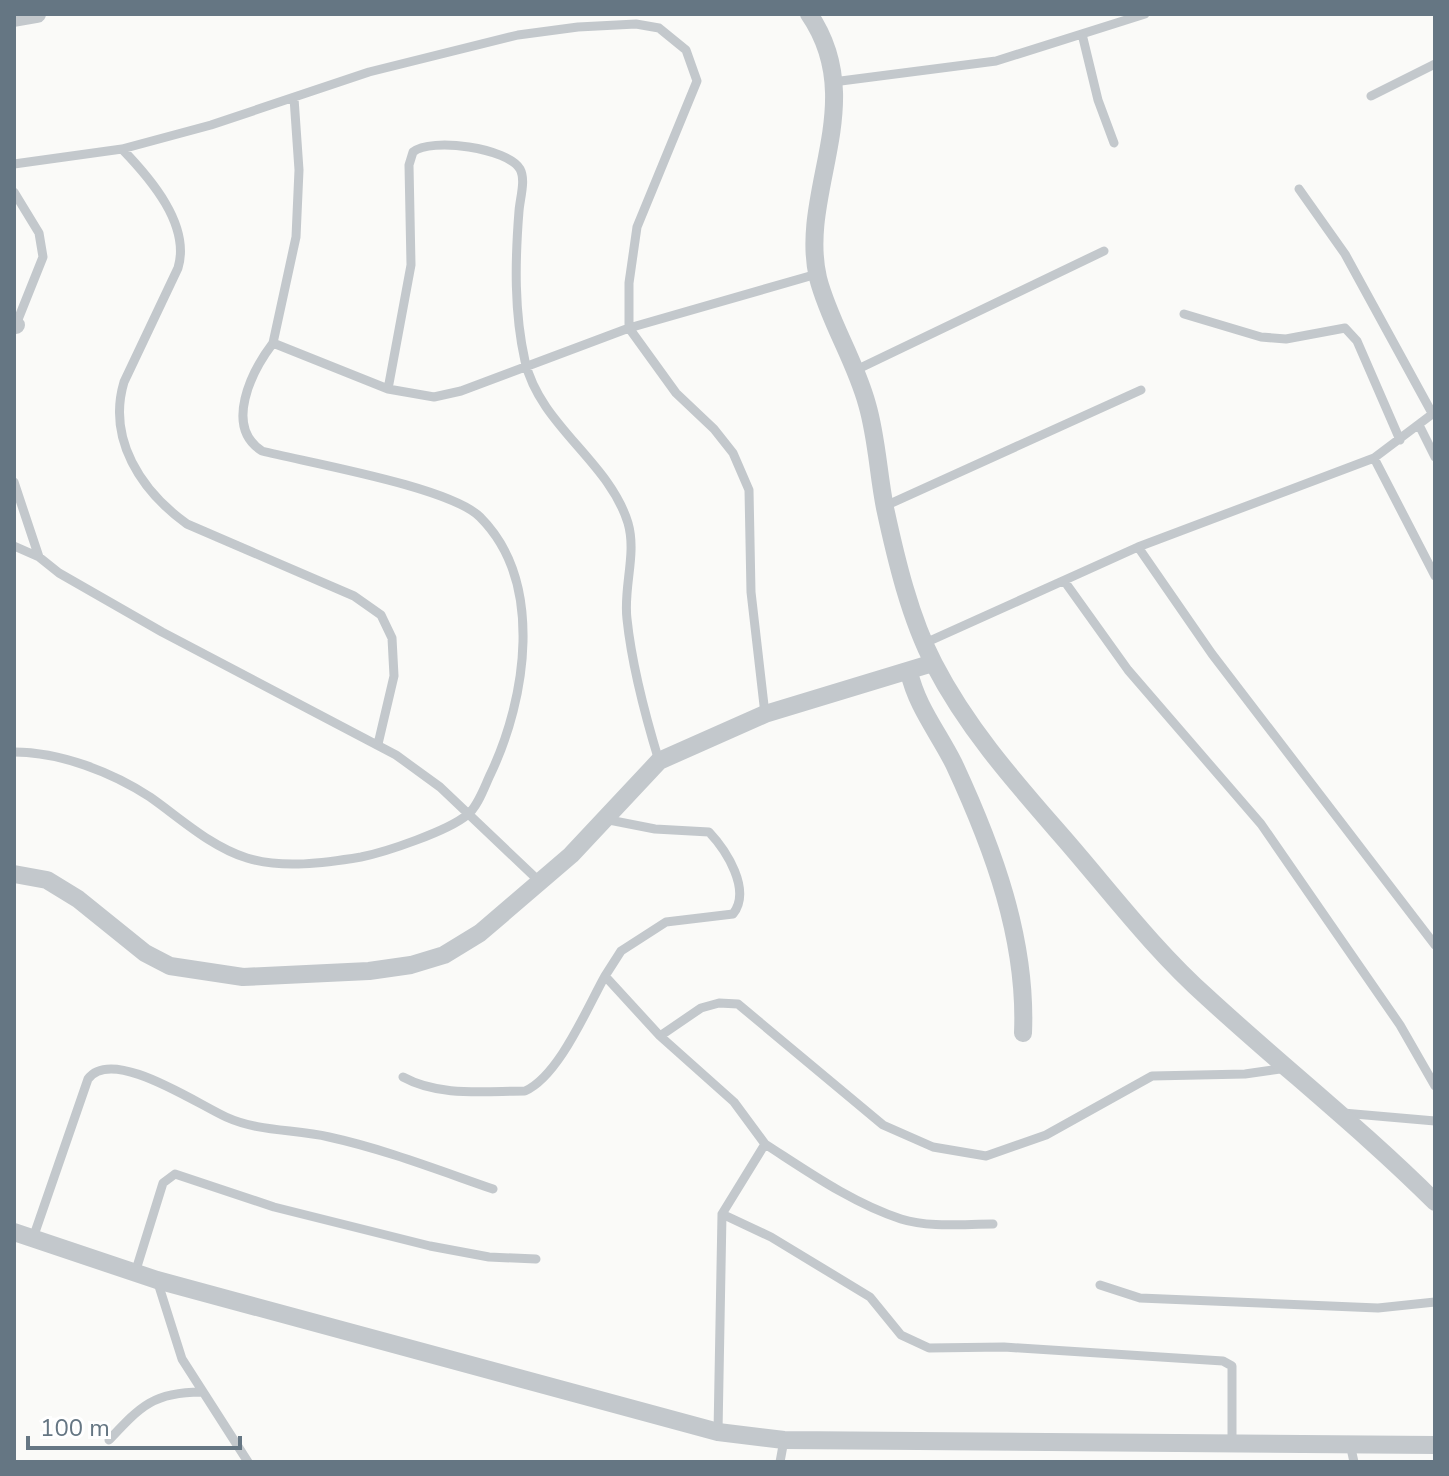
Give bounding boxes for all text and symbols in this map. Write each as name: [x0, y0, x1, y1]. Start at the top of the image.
scale bar: [28, 1400, 240, 1450]
text: 100 m: [40, 1412, 110, 1444]

